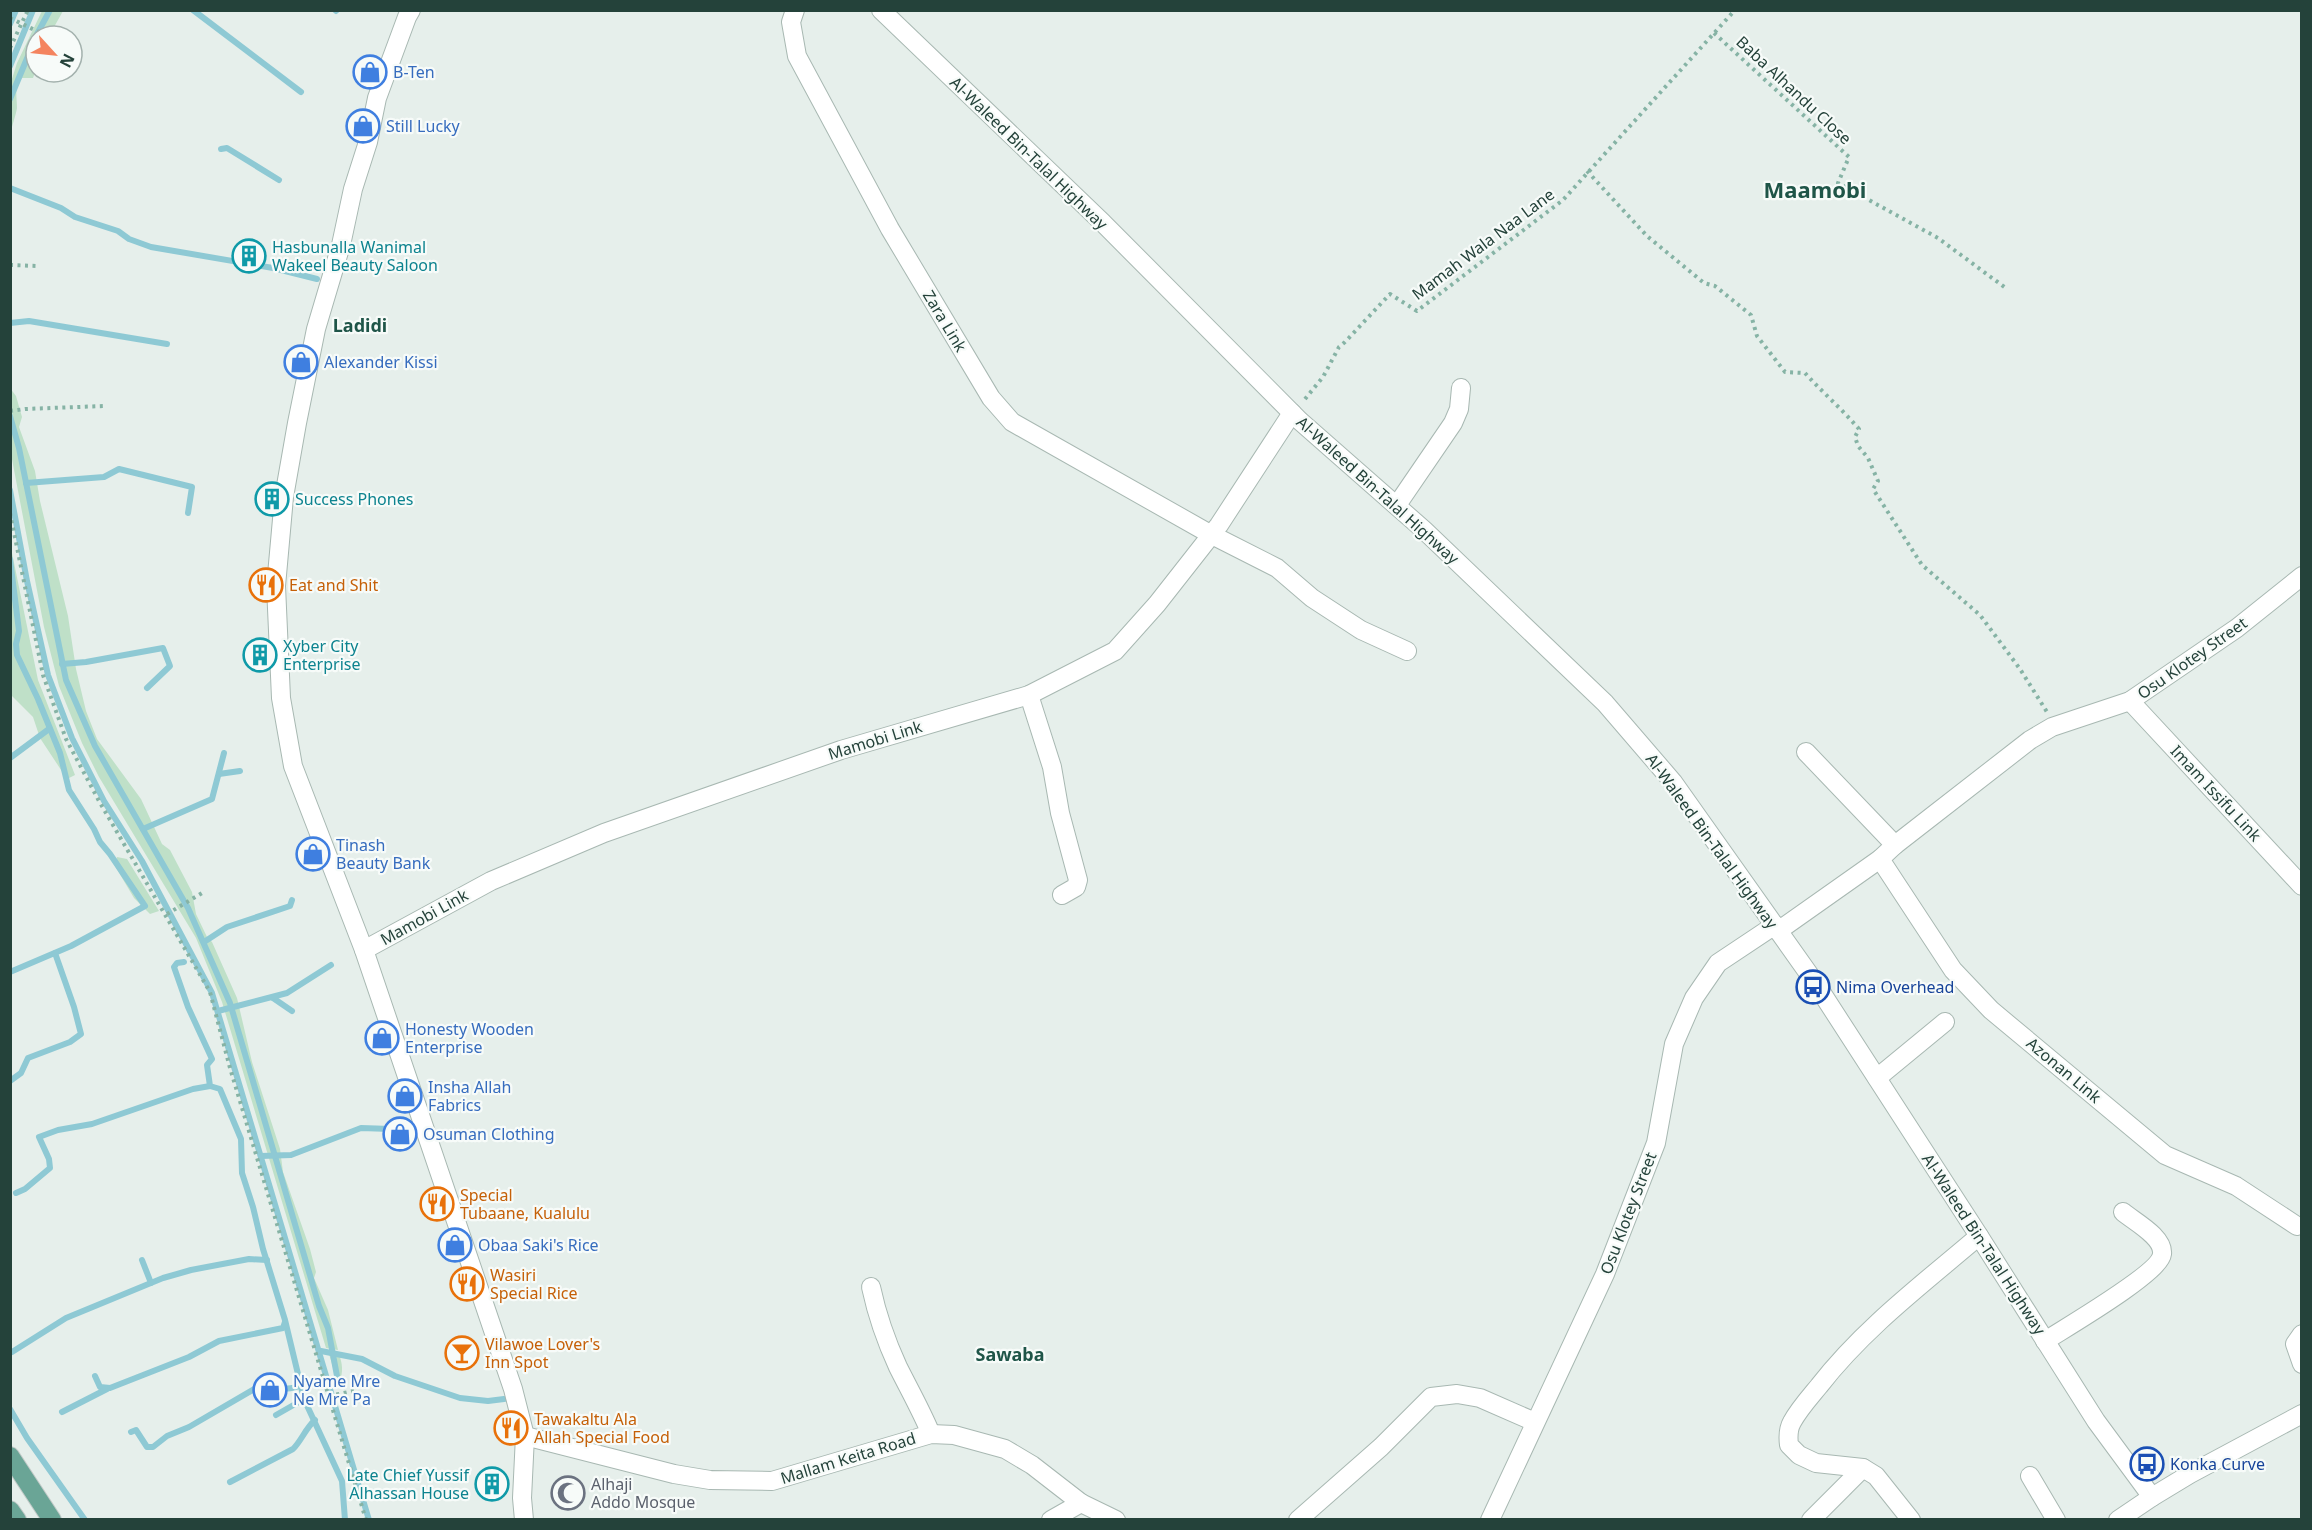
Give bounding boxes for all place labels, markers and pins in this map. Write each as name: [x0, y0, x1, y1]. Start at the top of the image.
shop icon: B-Ten: [352, 54, 388, 90]
place label: B-Ten: [393, 61, 435, 83]
shop icon: Still Lucky: [345, 108, 381, 144]
place label: Still Lucky: [386, 115, 461, 137]
place label: Hasbunalla Wanimal Wakeel Beauty Saloon: [272, 236, 438, 276]
building icon: Hasbunalla Wanimal Wakeel Beauty Saloon: [231, 238, 267, 274]
shop icon: Alexander Kissi: [283, 344, 319, 380]
place label: Alexander Kissi: [324, 351, 438, 373]
building icon: Success Phones: [254, 481, 290, 517]
place label: Success Phones: [295, 488, 413, 510]
restaurant icon: Eat and Shit: [248, 567, 284, 603]
place label: Eat and Shit: [289, 574, 378, 596]
place label: Xyber City Enterprise: [283, 635, 360, 675]
building icon: Xyber City Enterprise: [242, 637, 278, 673]
place label: Tinash Beauty Bank: [336, 834, 431, 874]
shop icon: Tinash Beauty Bank: [295, 836, 331, 872]
bus stop icon: Nima Overhead: [1795, 969, 1831, 1005]
place label: Nima Overhead: [1836, 976, 1954, 998]
place label: Honesty Wooden Enterprise: [405, 1018, 534, 1058]
shop icon: Honesty Wooden Enterprise: [364, 1020, 400, 1056]
place label: Insha Allah Fabrics: [428, 1076, 511, 1116]
shop icon: Insha Allah Fabrics: [387, 1078, 423, 1114]
shop icon: Osuman Clothing: [382, 1116, 418, 1152]
place label: Osuman Clothing: [423, 1123, 554, 1145]
place label: Special Tubaane, Kualulu: [460, 1184, 590, 1224]
restaurant icon: Special Tubaane, Kualulu: [419, 1186, 455, 1222]
shop icon: Obaa Saki's Rice: [437, 1227, 473, 1263]
place label: Obaa Saki's Rice: [478, 1234, 599, 1256]
place label: Wasiri Special Rice: [490, 1264, 578, 1304]
restaurant icon: Wasiri Special Rice: [449, 1266, 485, 1302]
place label: Vilawoe Lover's Inn Spot: [485, 1333, 600, 1373]
bar icon: Vilawoe Lover's Inn Spot: [444, 1335, 480, 1371]
place label: Nyame Mre Ne Mre Pa: [293, 1370, 380, 1410]
shop icon: Nyame Mre Ne Mre Pa: [252, 1372, 288, 1408]
place label: Tawakaltu Ala Allah Special Food: [534, 1408, 670, 1448]
restaurant icon: Tawakaltu Ala Allah Special Food: [493, 1410, 529, 1446]
bus stop icon: Konka Curve: [2129, 1446, 2165, 1482]
place label: Konka Curve: [2170, 1453, 2265, 1475]
place label: Late Chief Yussif Alhassan House: [346, 1464, 470, 1504]
building icon: Late Chief Yussif Alhassan House: [474, 1466, 510, 1502]
place label: Alhaji Addo Mosque: [591, 1473, 695, 1513]
mosque icon: Alhaji Addo Mosque: [550, 1475, 586, 1511]

